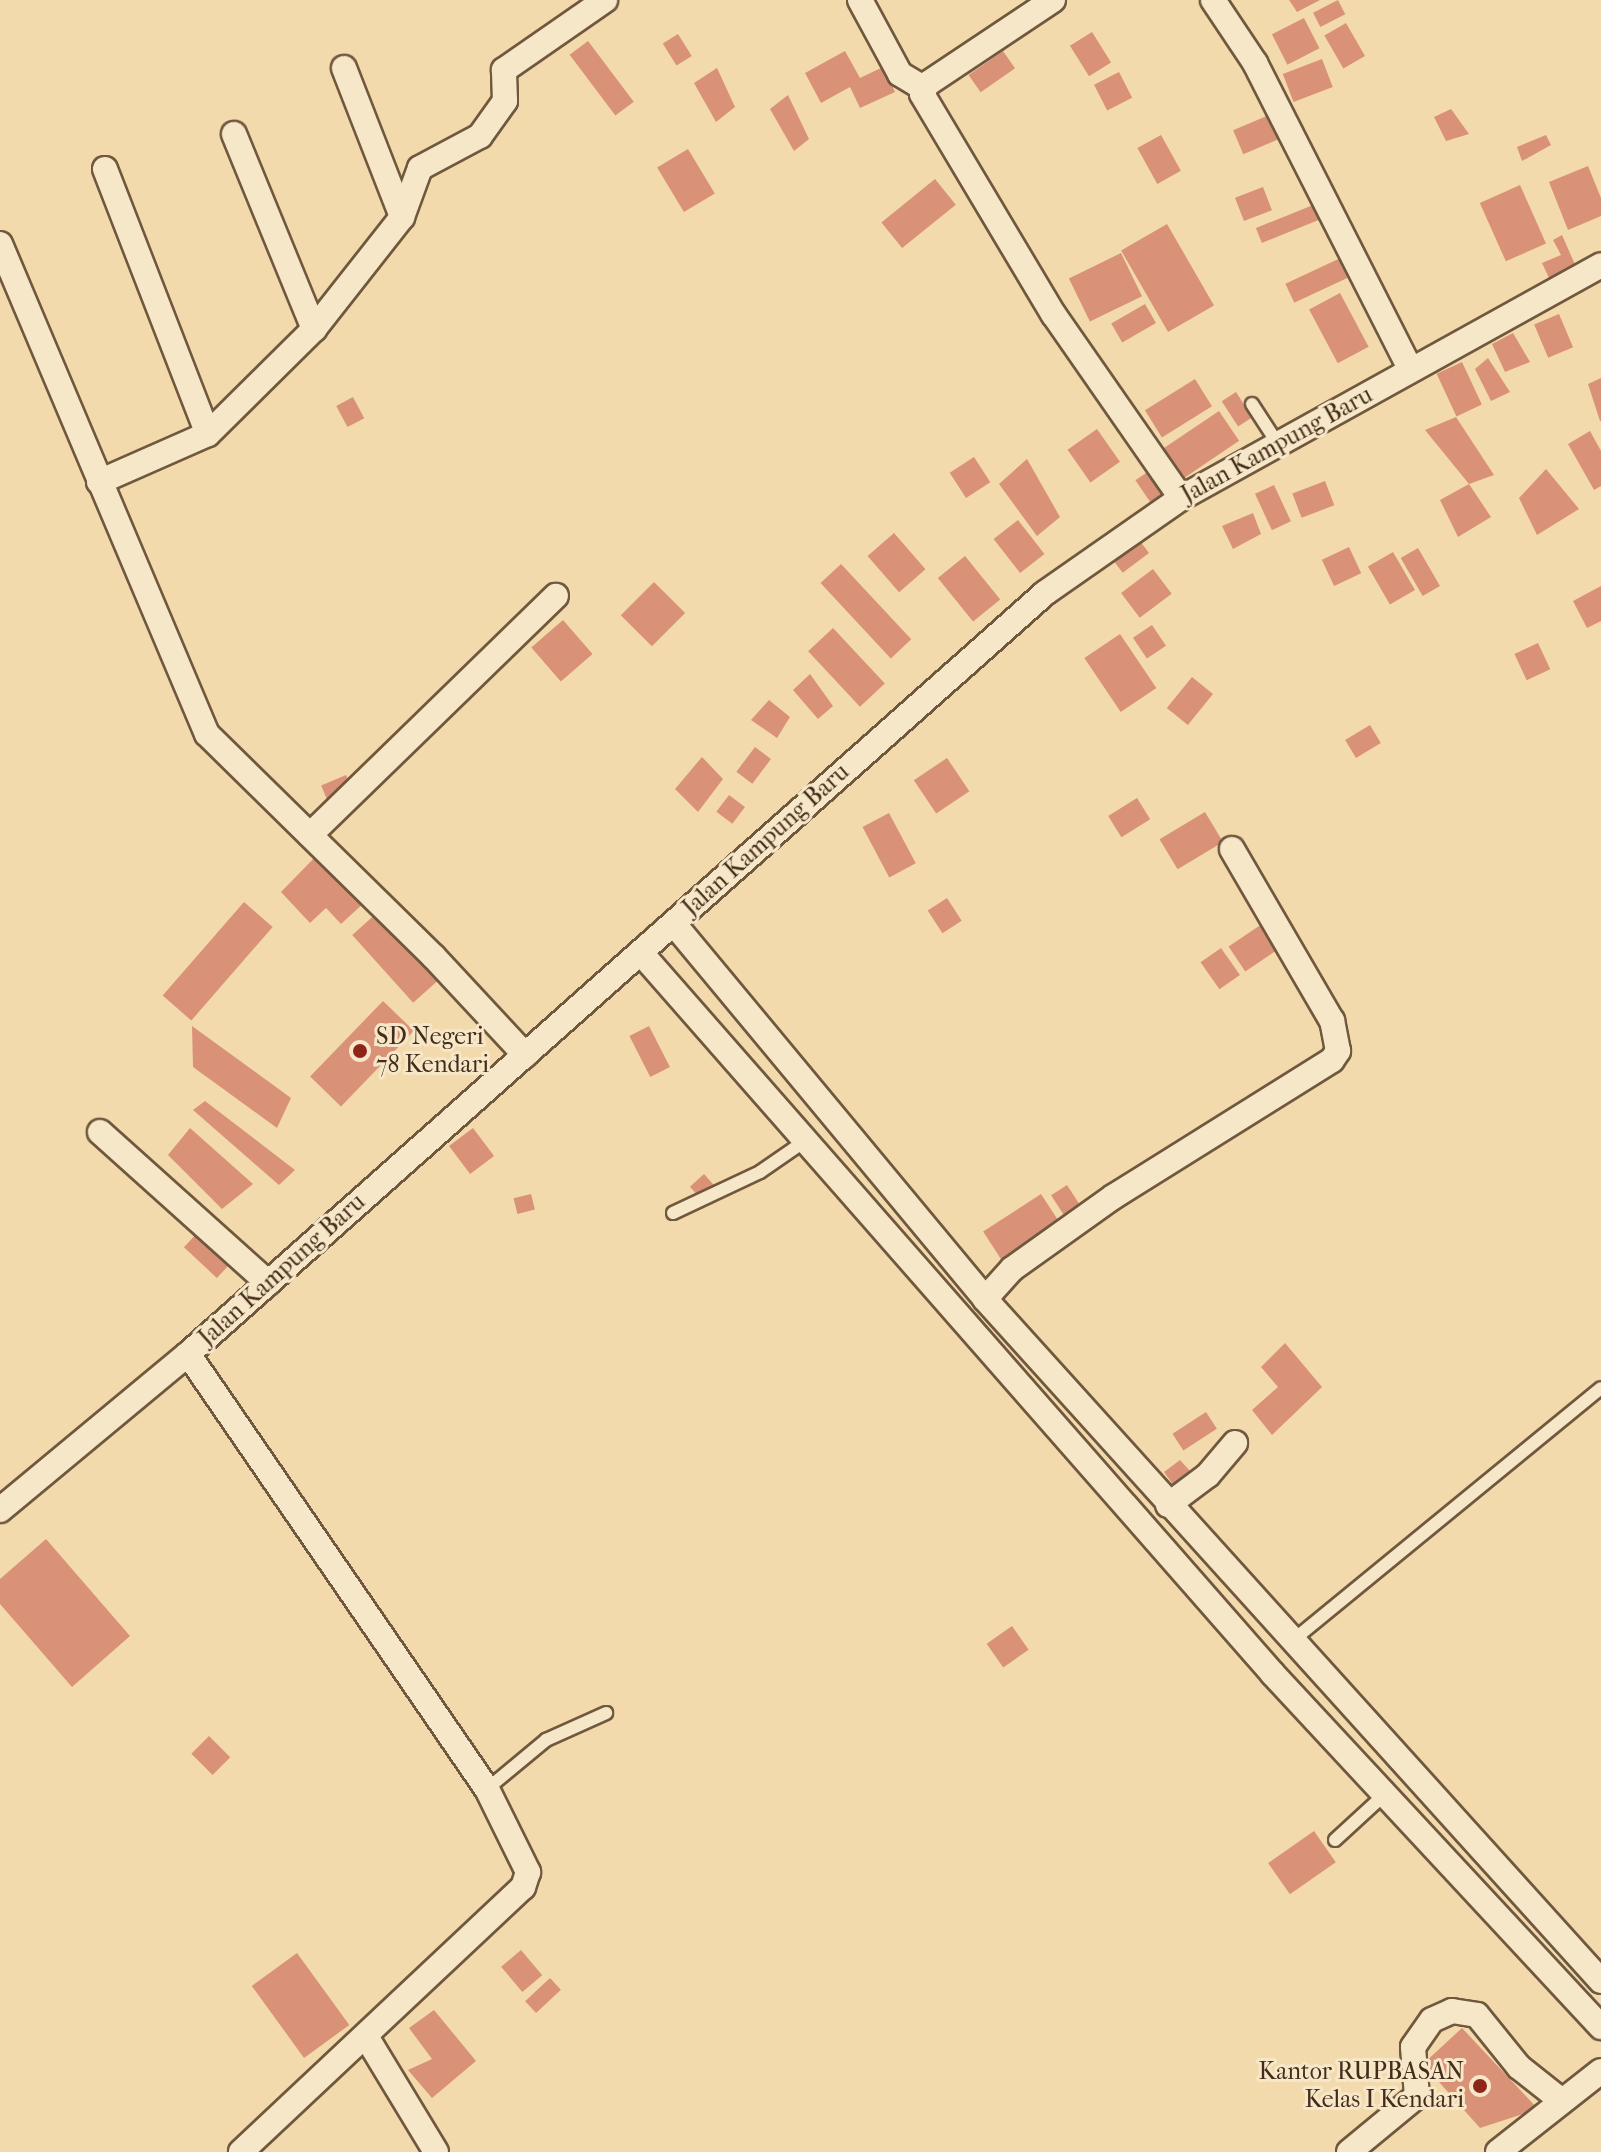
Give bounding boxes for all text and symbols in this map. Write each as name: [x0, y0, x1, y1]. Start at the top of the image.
street label: Jalan Kampung Baru: [1176, 380, 1378, 510]
street label: Jalan Kampung Baru: [677, 758, 855, 922]
place label: SD Negeri 78 Kendari: [376, 1023, 489, 1079]
marker: SD Negeri 78 Kendari: [351, 1042, 369, 1060]
street label: Jalan Kampung Baru: [193, 1188, 371, 1352]
place label: Kantor RUPBASAN Kelas I Kendari: [1258, 2058, 1464, 2114]
marker: Kantor RUPBASAN Kelas I Kendari: [1471, 2077, 1489, 2095]

